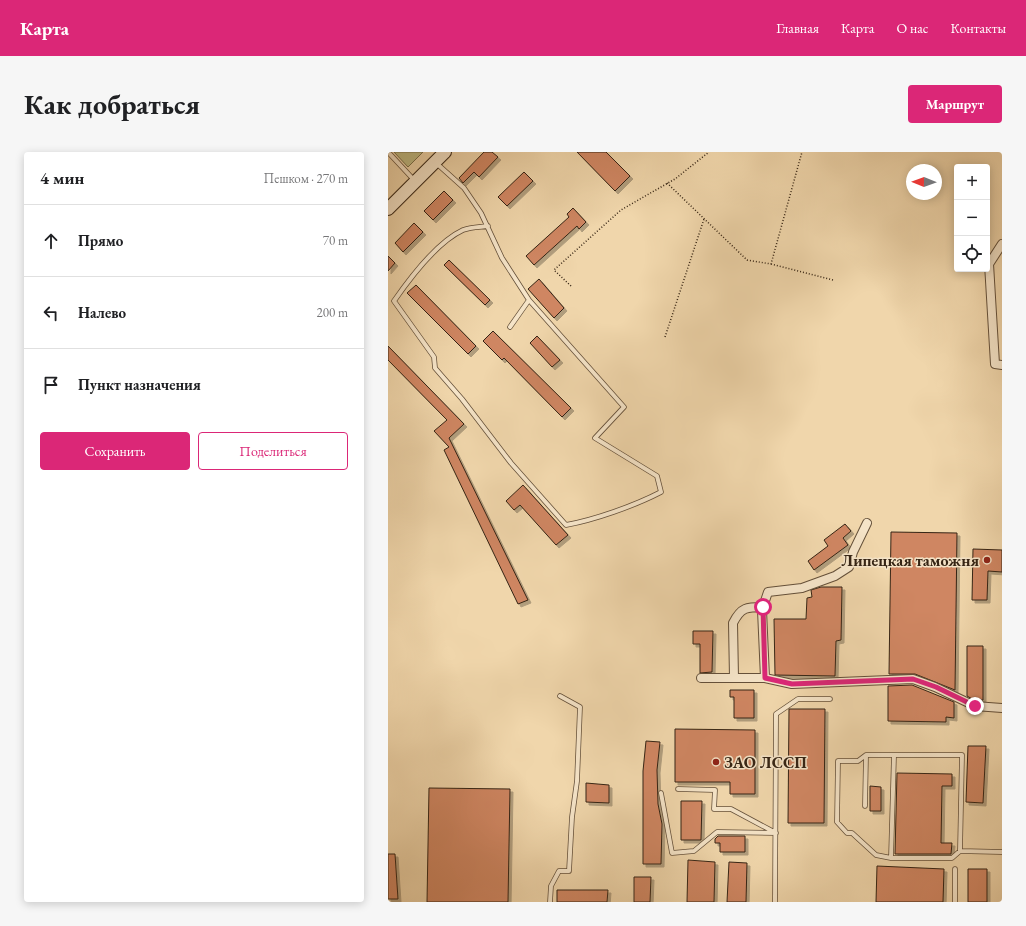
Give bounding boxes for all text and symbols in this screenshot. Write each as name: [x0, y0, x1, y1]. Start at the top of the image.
text: Карта: [20, 16, 69, 41]
text: Главная: [776, 19, 819, 37]
text: Карта: [841, 19, 874, 37]
text: О нас: [896, 19, 928, 37]
text: Контакты: [950, 19, 1006, 37]
button: Маршрут: [908, 85, 1002, 123]
text: Как добраться: [24, 86, 200, 122]
north arrow: [906, 164, 942, 200]
map controls: [954, 164, 990, 272]
button: +: [954, 164, 990, 200]
text: 4 мин: [40, 167, 84, 189]
text: Пешком · 270 m: [264, 170, 348, 187]
button: −: [954, 200, 990, 236]
icon: ahead: [40, 230, 62, 252]
text: Прямо: [78, 231, 123, 250]
text: 70 m: [323, 232, 348, 249]
button: locate: [954, 236, 990, 272]
icon: left: [40, 302, 62, 324]
text: Налево: [78, 303, 126, 322]
text: 200 m: [317, 304, 348, 321]
icon: arrive: [40, 374, 62, 396]
text: Пункт назначения: [78, 375, 201, 394]
button: Сохранить: [40, 432, 190, 470]
button: Поделиться: [198, 432, 348, 470]
place label: Липецкая таможня: [841, 550, 979, 571]
marker: Липецкая таможня: [982, 555, 992, 565]
route start: [754, 598, 772, 616]
route end: [966, 697, 984, 715]
place label: ЗАО ЛССП: [724, 752, 807, 773]
marker: ЗАО ЛССП: [711, 757, 721, 767]

